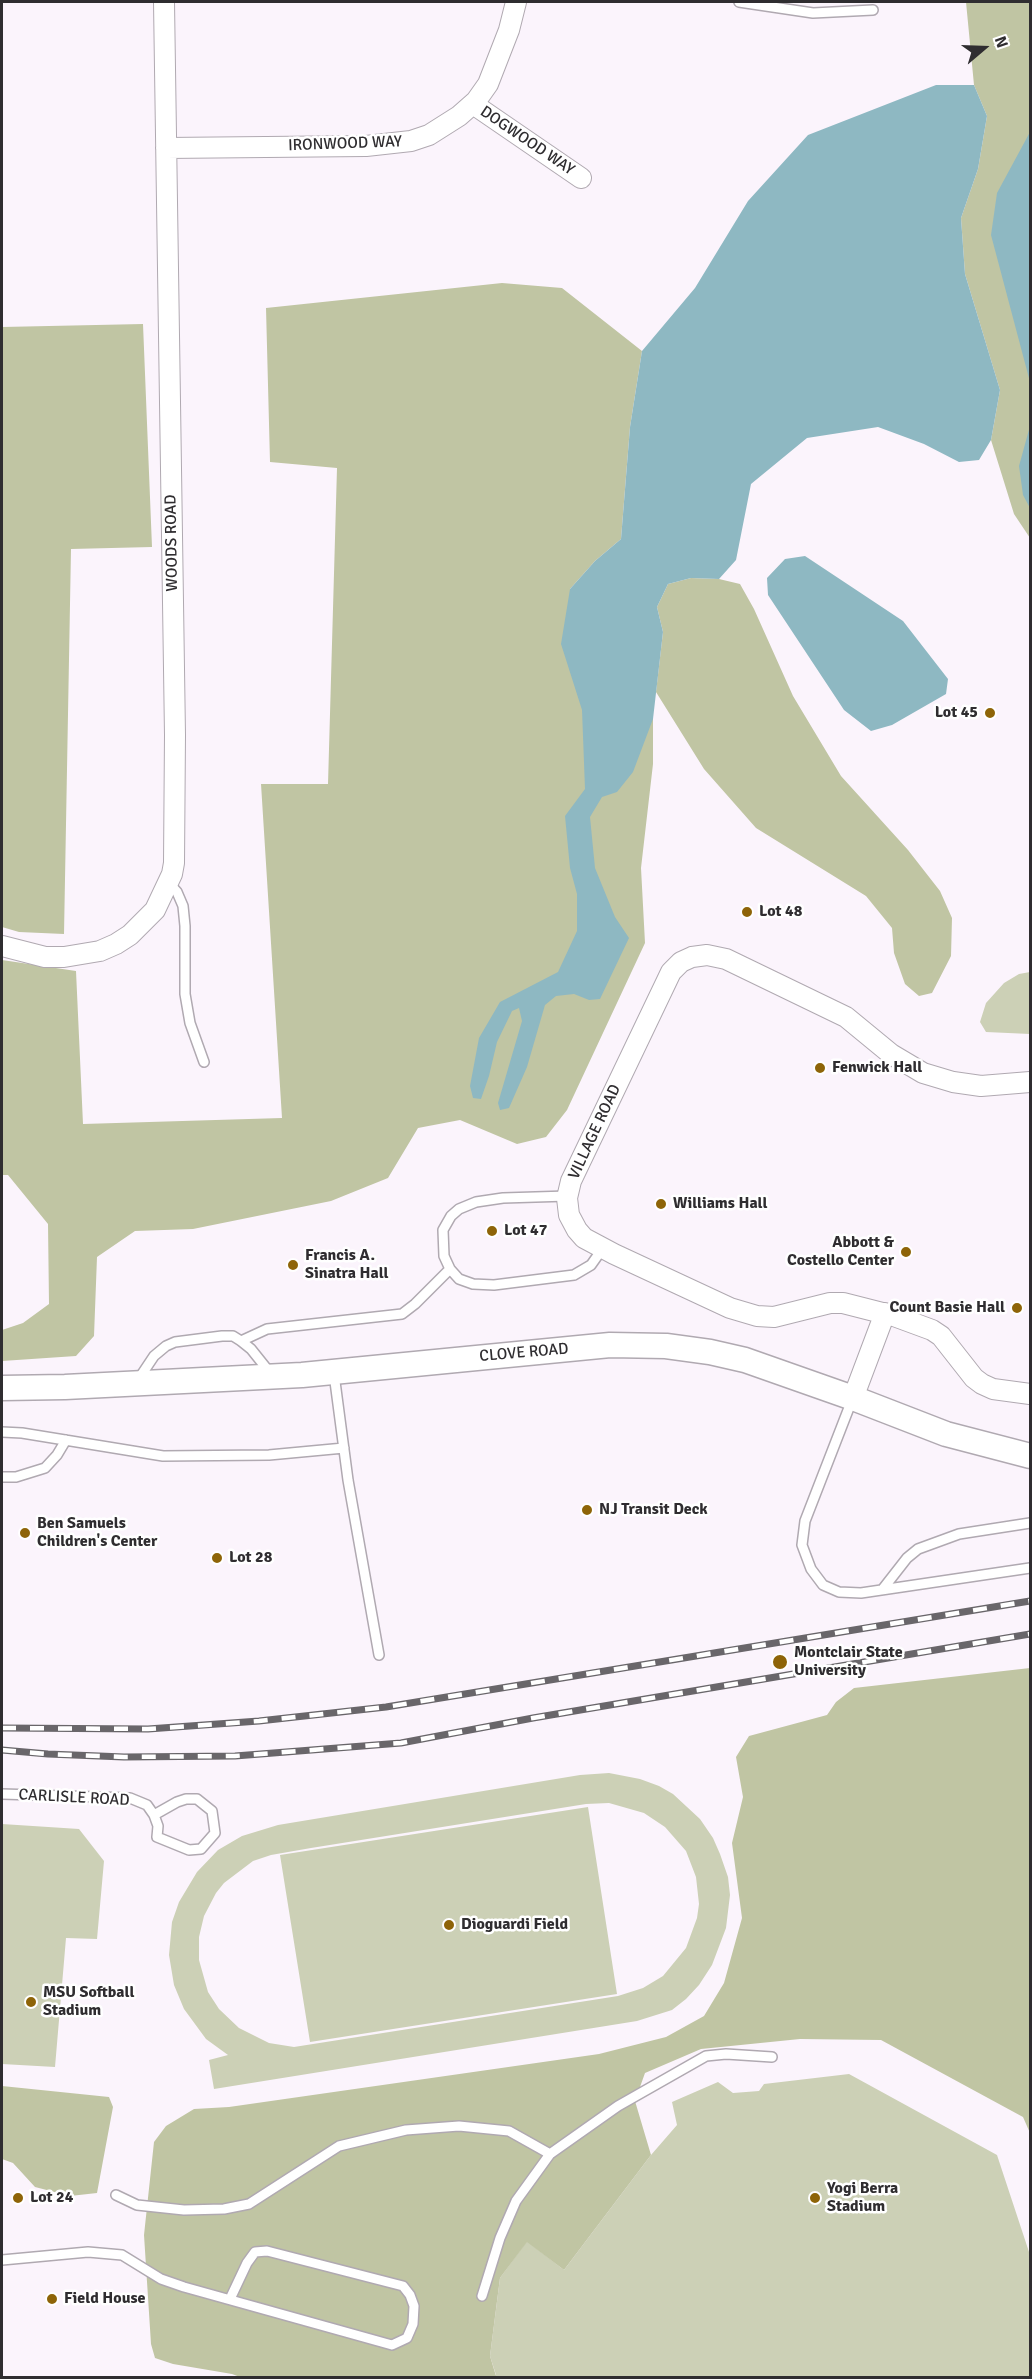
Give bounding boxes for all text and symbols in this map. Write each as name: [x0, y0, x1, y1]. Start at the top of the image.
north arrow: [954, 18, 1014, 78]
text: N: [990, 34, 1012, 51]
street label: DOGWOOD WAY: [476, 102, 578, 180]
street label: IRONWOOD WAY: [288, 132, 402, 156]
street label: WOODS ROAD: [162, 494, 182, 592]
place label: Lot 45: [935, 703, 978, 723]
marker: Lot 45: [983, 706, 997, 720]
place label: Lot 48: [759, 902, 802, 922]
marker: Lot 48: [740, 905, 754, 919]
place label: Fenwick Hall: [832, 1058, 922, 1078]
marker: Fenwick Hall: [813, 1061, 827, 1075]
street label: VILLAGE ROAD: [565, 1081, 625, 1183]
place label: Williams Hall: [673, 1194, 767, 1214]
marker: Williams Hall: [654, 1197, 668, 1211]
place label: Lot 47: [504, 1221, 547, 1241]
marker: Lot 47: [485, 1224, 499, 1238]
place label: Abbott & Costello Center: [787, 1233, 894, 1271]
marker: Abbott & Costello Center: [899, 1245, 913, 1259]
place label: Francis A. Sinatra Hall: [305, 1246, 388, 1284]
marker: Francis A. Sinatra Hall: [286, 1258, 300, 1272]
place label: Count Basie Hall: [889, 1298, 1005, 1318]
marker: Count Basie Hall: [1010, 1301, 1024, 1315]
street label: CLOVE ROAD: [479, 1340, 569, 1366]
place label: NJ Transit Deck: [599, 1500, 708, 1520]
marker: NJ Transit Deck: [580, 1503, 594, 1517]
place label: Ben Samuels Children's Center: [37, 1514, 157, 1552]
marker: Ben Samuels Children's Center: [18, 1526, 32, 1540]
place label: Lot 28: [229, 1548, 272, 1568]
marker: Lot 28: [210, 1551, 224, 1565]
place label: Montclair State University: [794, 1643, 903, 1681]
marker: Montclair State University: [771, 1653, 789, 1671]
street label: CARLISLE ROAD: [18, 1785, 130, 1811]
place label: Dioguardi Field: [461, 1915, 568, 1935]
marker: Dioguardi Field: [442, 1918, 456, 1932]
place label: MSU Softball Stadium: [43, 1983, 134, 2021]
marker: MSU Softball Stadium: [24, 1995, 38, 2009]
place label: Yogi Berra Stadium: [827, 2179, 898, 2217]
place label: Lot 24: [30, 2188, 73, 2208]
marker: Lot 24: [11, 2191, 25, 2205]
marker: Yogi Berra Stadium: [808, 2191, 822, 2205]
place label: Field House: [64, 2289, 145, 2309]
marker: Field House: [45, 2292, 59, 2306]

